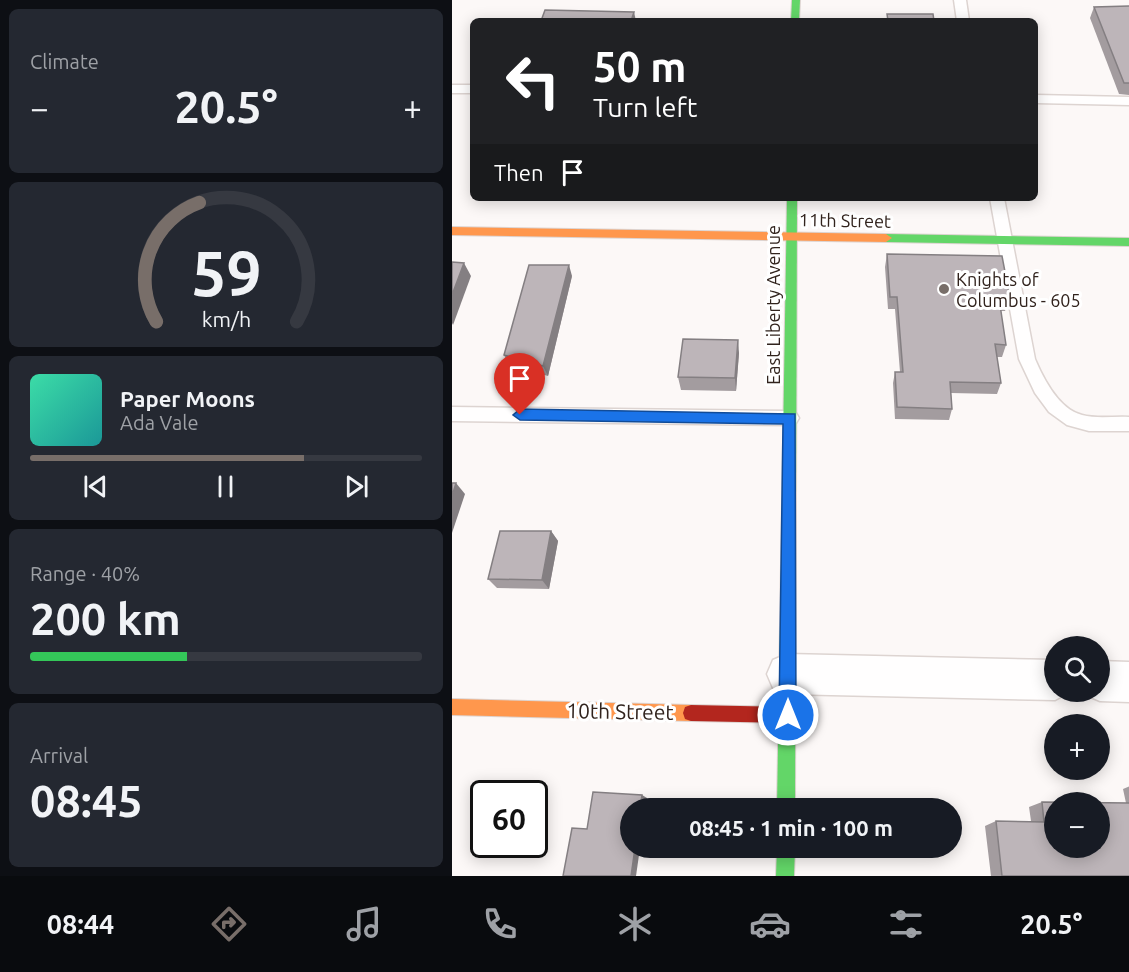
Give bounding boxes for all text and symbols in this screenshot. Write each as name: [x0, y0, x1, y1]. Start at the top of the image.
icon: left: [494, 42, 572, 120]
text: 50 m: [593, 43, 687, 90]
text: Climate: [30, 50, 99, 73]
text: 20.5°: [174, 81, 278, 132]
text: −: [30, 89, 49, 126]
text: +: [403, 89, 422, 126]
text: Turn left: [593, 92, 697, 122]
icon: arrive: [556, 156, 589, 189]
text: Then: [494, 160, 544, 185]
street label: 11th Street: [799, 209, 891, 231]
street label: East Liberty Avenue: [763, 225, 783, 385]
text: 59: [191, 238, 261, 308]
place label: Knights of Columbus - 605: [956, 269, 1081, 310]
marker: Knights of Columbus - 605: [937, 282, 951, 296]
text: km/h: [201, 307, 251, 331]
pin: [494, 353, 545, 415]
icon: arrive: [503, 362, 536, 395]
text: Paper Moons: [120, 386, 255, 411]
text: Ada Vale: [120, 411, 198, 434]
icon: previous: [79, 470, 112, 503]
icon: pause: [209, 470, 242, 503]
icon: next: [340, 470, 373, 503]
text: Range · 40%: [30, 562, 140, 585]
text: 200 km: [30, 593, 181, 644]
map controls: [1044, 636, 1110, 858]
button: search: [1044, 636, 1110, 702]
position arrow: [756, 683, 820, 747]
street label: 10th Street: [566, 698, 674, 724]
button: +: [1044, 714, 1110, 780]
text: Arrival: [30, 744, 88, 767]
text: 08:45: [30, 775, 143, 826]
speed limit sign: 60: [470, 780, 548, 858]
button: −: [1044, 792, 1110, 858]
text: 08:45 · 1 min · 100 m: [689, 815, 893, 840]
icon: directions: [208, 903, 250, 945]
icon: music: [343, 903, 385, 945]
icon: phone: [479, 903, 521, 945]
icon: climate: [614, 903, 656, 945]
icon: car: [749, 903, 791, 945]
icon: filters: [885, 903, 927, 945]
text: 08:44: [47, 909, 114, 939]
text: 20.5°: [1020, 909, 1082, 939]

